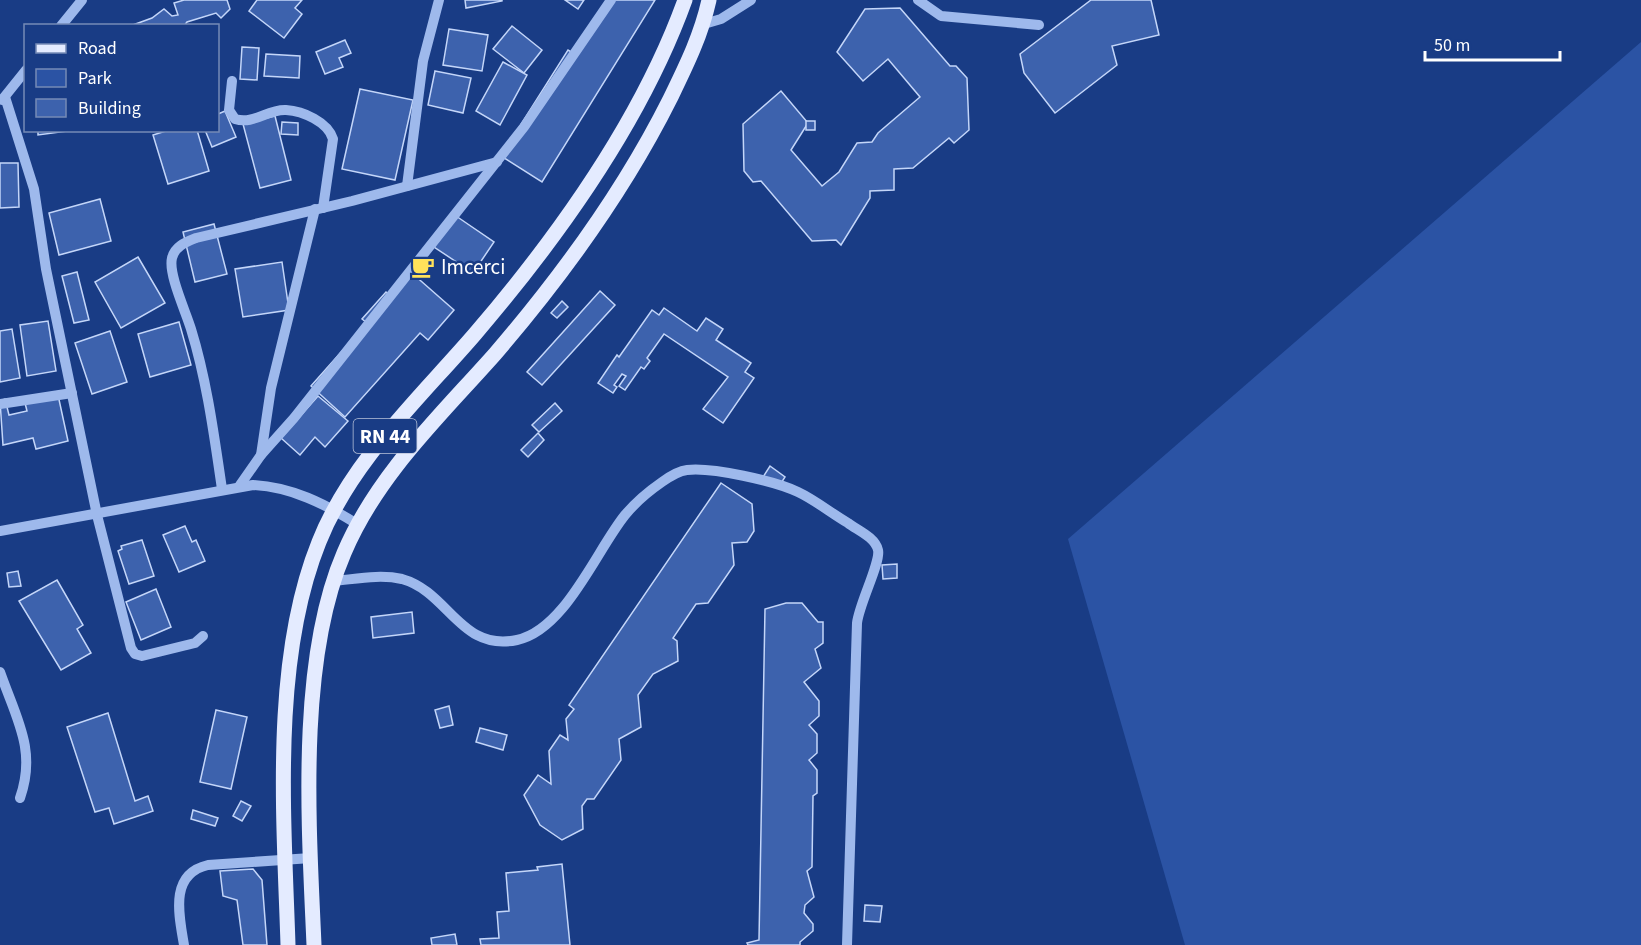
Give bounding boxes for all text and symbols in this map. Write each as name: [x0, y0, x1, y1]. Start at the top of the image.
legend: [24, 24, 219, 132]
scale bar: [1425, 24, 1560, 62]
text: 50 m: [1434, 33, 1470, 58]
text: Road: [78, 36, 117, 61]
text: Park: [78, 66, 112, 91]
text: Building: [78, 96, 141, 121]
place label: Imcerci: [441, 252, 505, 282]
cafe icon: Imcerci: [410, 254, 436, 280]
road number: RN 44: [354, 419, 416, 453]

